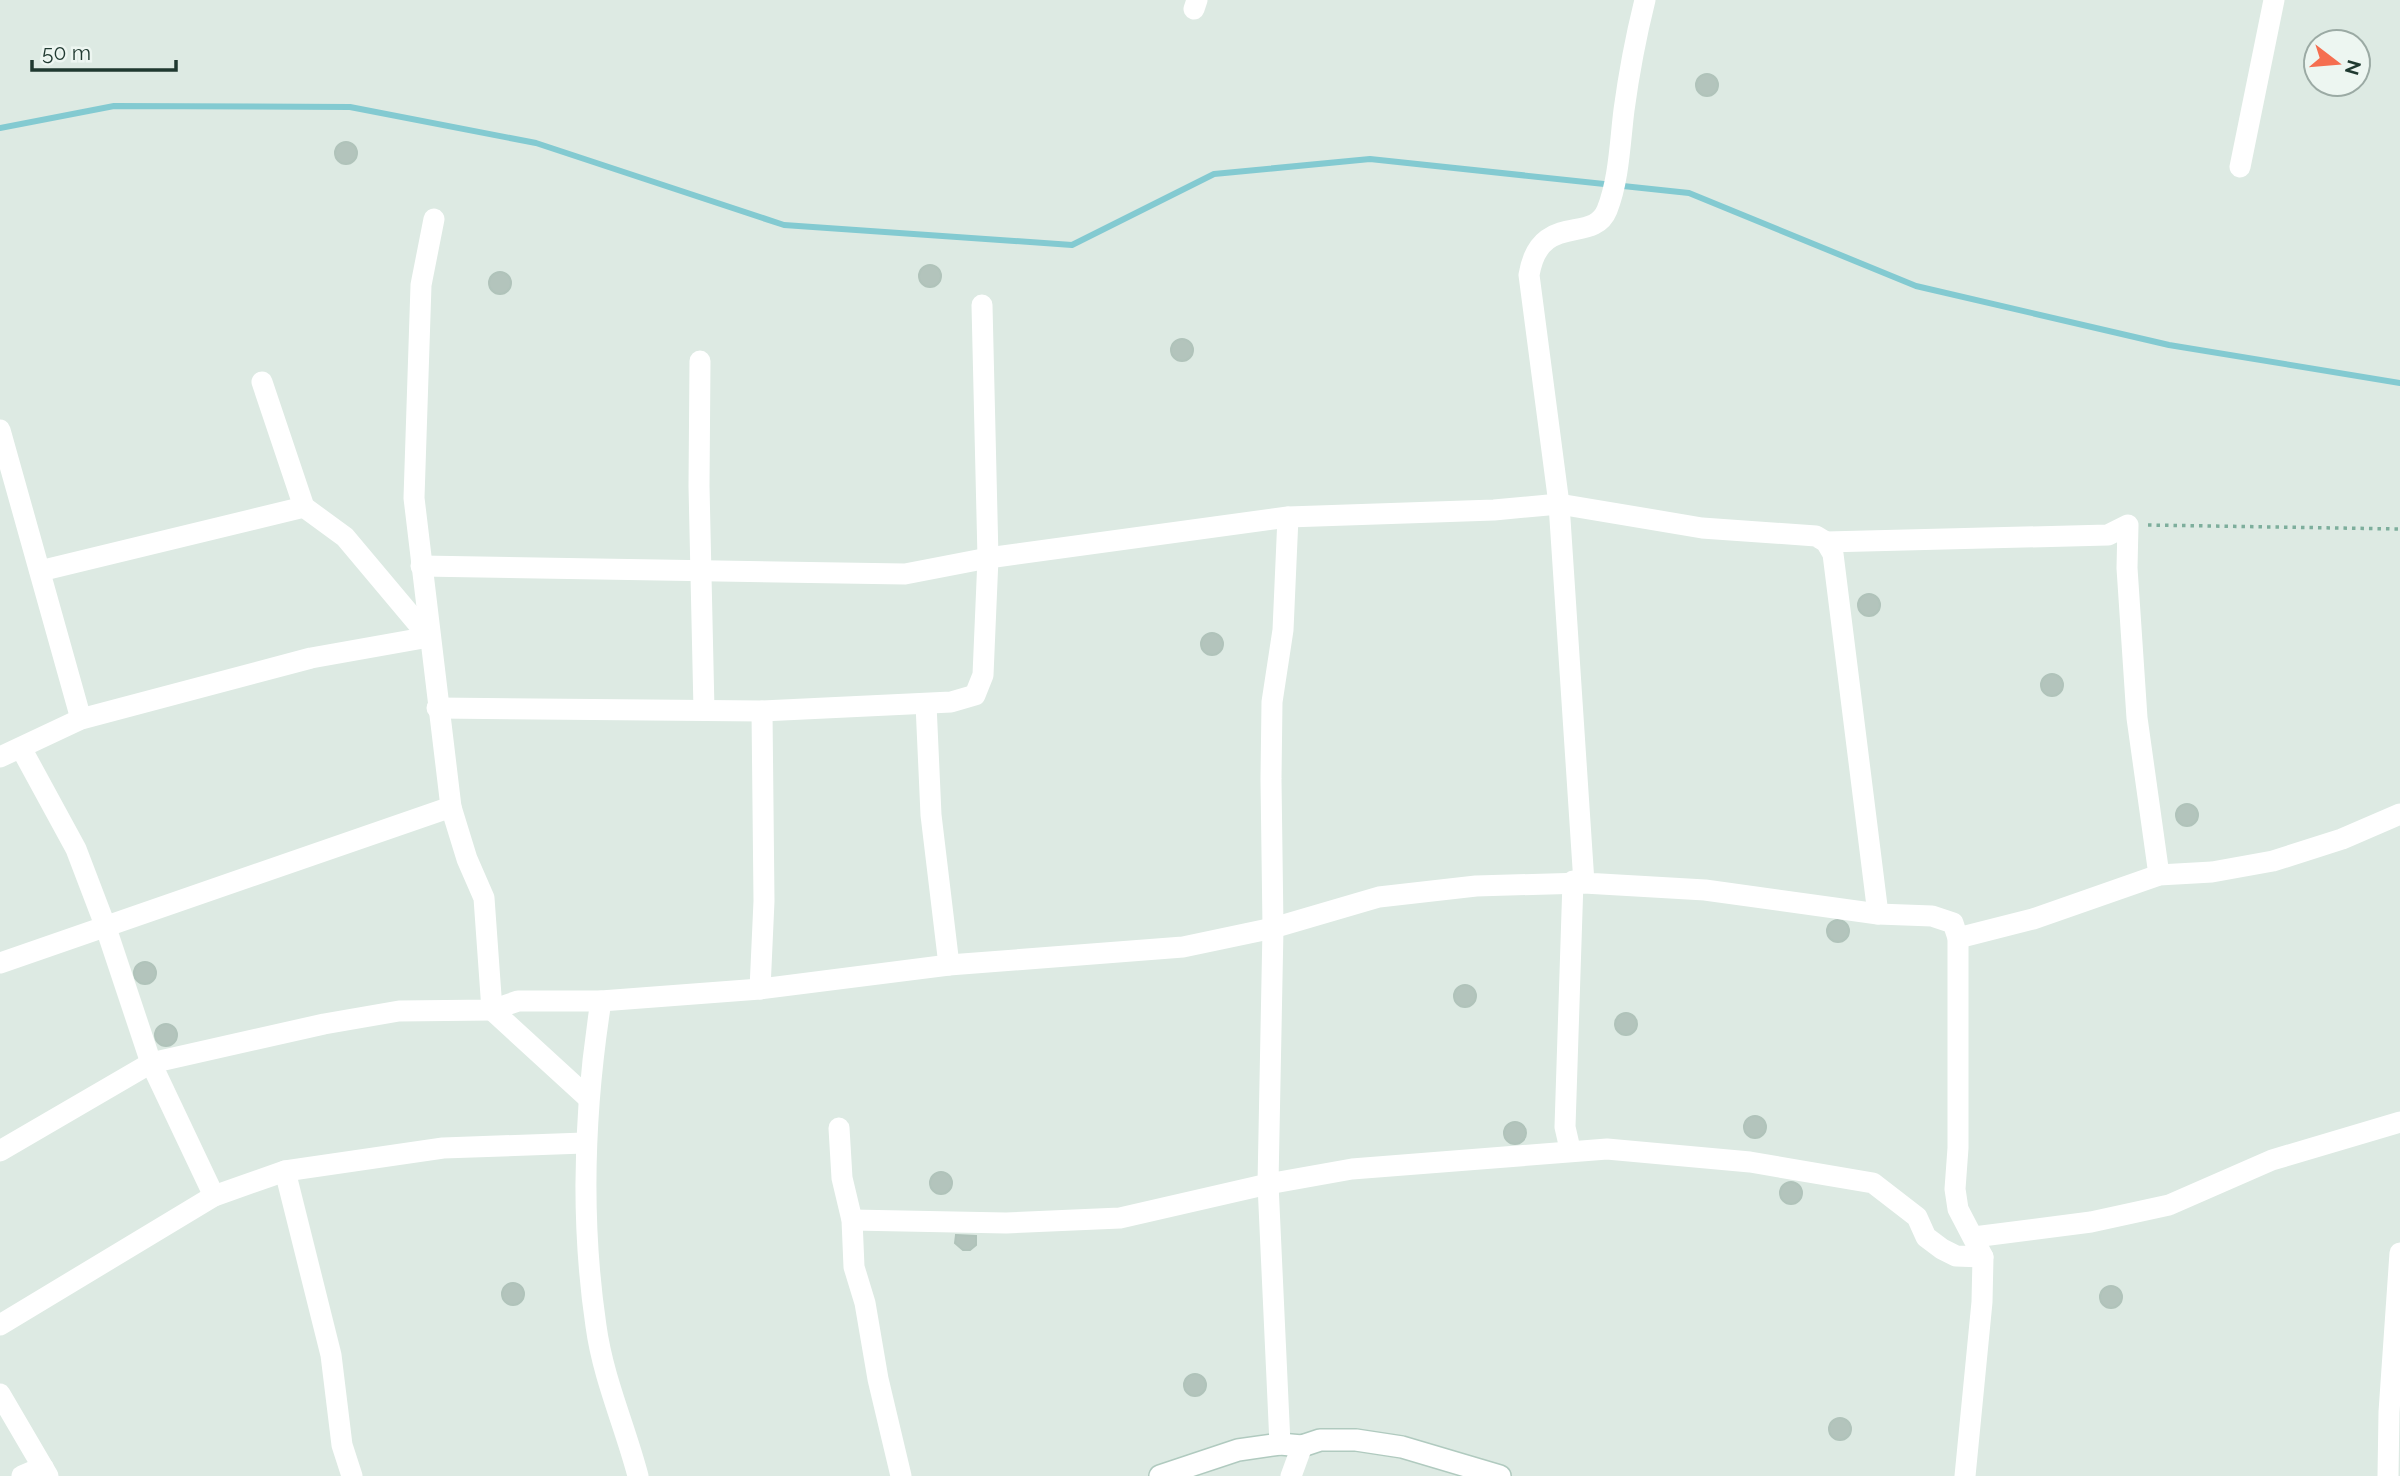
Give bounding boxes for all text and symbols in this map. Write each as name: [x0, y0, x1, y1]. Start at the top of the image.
scale bar: [32, 28, 175, 72]
north arrow: [2302, 28, 2372, 98]
text: 50 m: [42, 40, 91, 65]
text: N: [2341, 58, 2366, 78]

